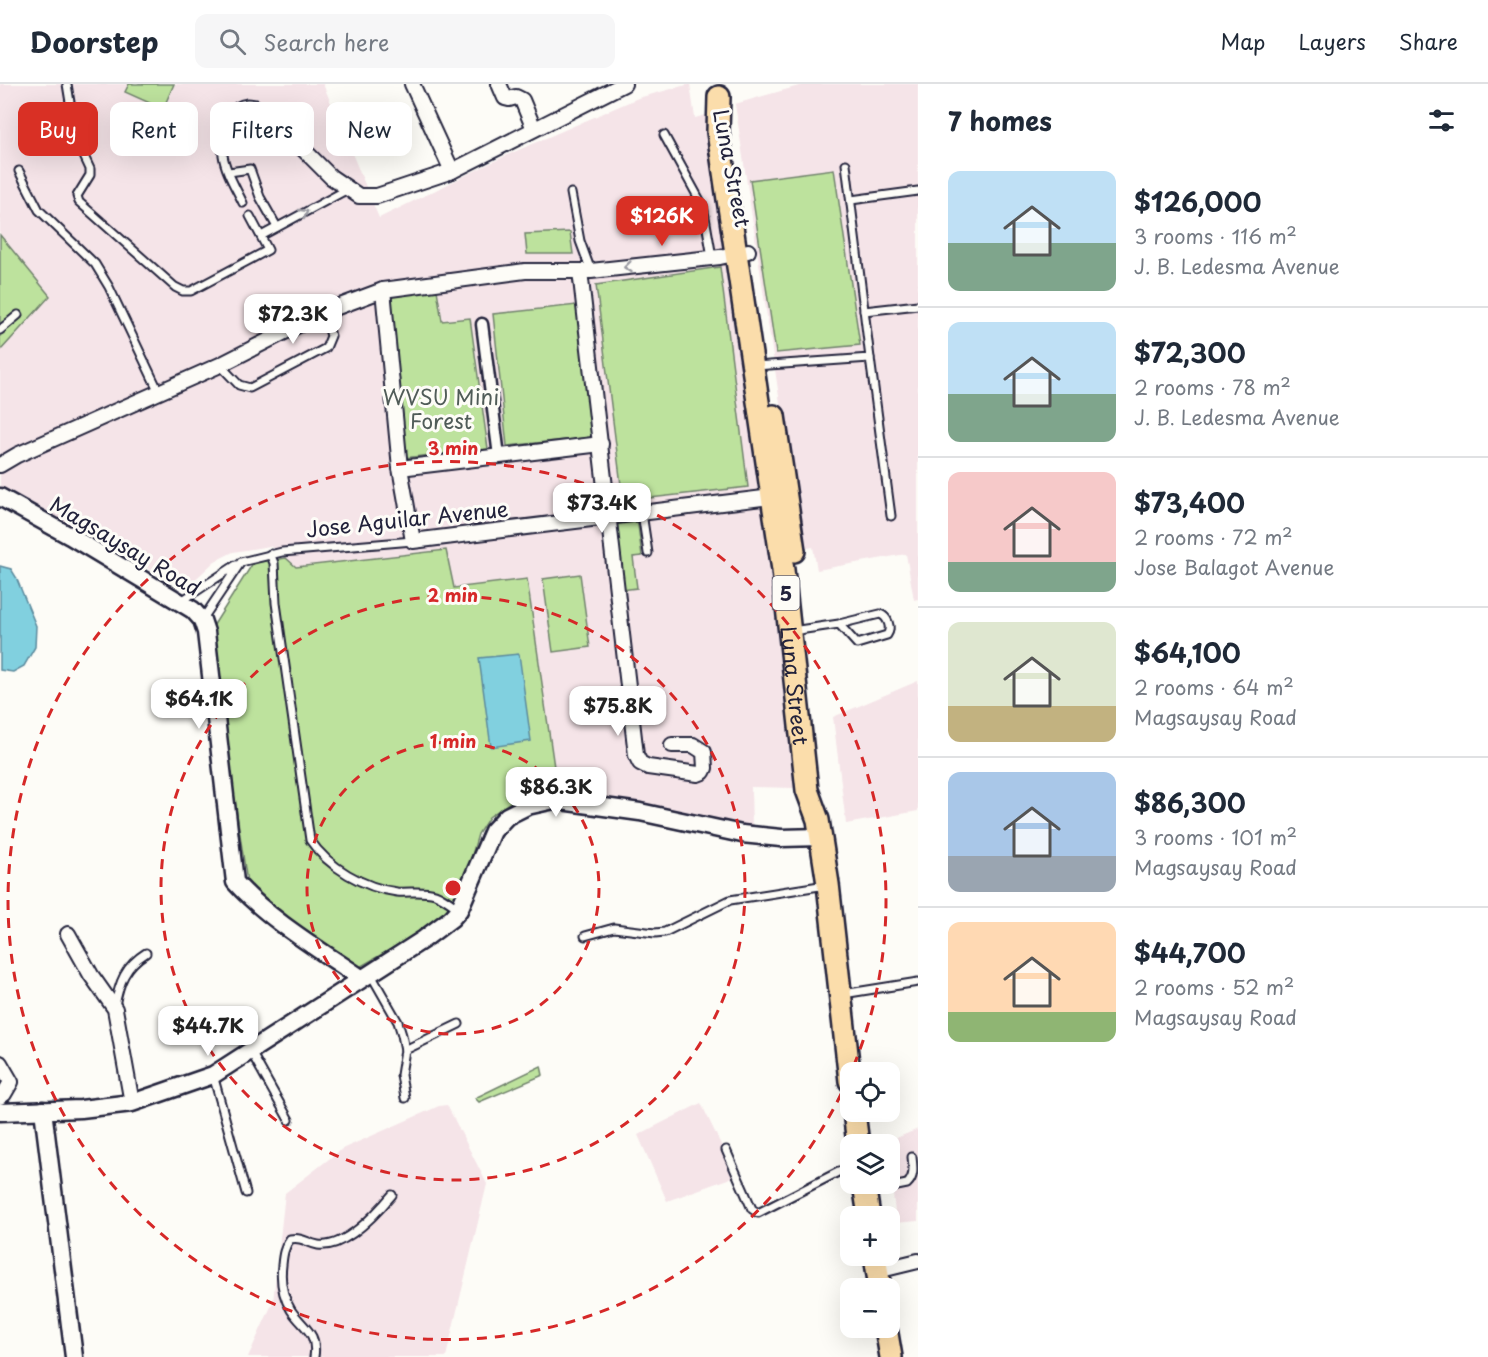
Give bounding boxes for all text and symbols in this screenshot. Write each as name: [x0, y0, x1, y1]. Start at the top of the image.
search box: [195, 14, 615, 68]
text: Doorstep: [30, 20, 159, 63]
icon: search: [216, 25, 249, 58]
text: Search here: [264, 25, 389, 58]
text: Map: [1221, 25, 1265, 57]
text: Layers: [1298, 25, 1366, 57]
text: Share: [1399, 25, 1458, 57]
text: 7 homes: [948, 101, 1052, 140]
chip: Buy: [18, 102, 98, 156]
chip: Rent: [110, 102, 198, 156]
chip: Filters: [210, 102, 314, 156]
chip: New: [326, 102, 412, 156]
icon: filters: [1425, 104, 1458, 137]
street label: Luna Street: [706, 106, 760, 230]
text: $126,000: [1134, 182, 1261, 221]
icon: home: [996, 195, 1068, 267]
pin: $126K: [620, 196, 704, 247]
text: $126K: [630, 200, 694, 230]
one-way arrow: [298, 209, 308, 220]
text: 3 rooms · 116 m²: [1134, 221, 1297, 251]
text: J. B. Ledesma Avenue: [1134, 251, 1340, 281]
one-way arrow: [623, 260, 633, 273]
pin: $72.3K: [244, 294, 342, 345]
text: $72.3K: [258, 298, 328, 328]
text: $72,300: [1134, 333, 1246, 372]
icon: home: [996, 346, 1068, 418]
text: 2 rooms · 78 m²: [1134, 372, 1291, 402]
park label: WVSU Mini Forest: [383, 380, 499, 436]
text: J. B. Ledesma Avenue: [1134, 402, 1340, 432]
text: 3 min: [428, 434, 478, 461]
pin: $73.4K: [553, 483, 651, 534]
text: $73,400: [1134, 483, 1245, 522]
street label: Magsaysay Road: [44, 487, 208, 603]
text: $73.4K: [567, 487, 637, 517]
street label: Jose Aguilar Avenue: [304, 491, 510, 545]
icon: home: [996, 496, 1068, 568]
text: 2 rooms · 72 m²: [1134, 522, 1293, 552]
text: Jose Balagot Avenue: [1134, 552, 1334, 582]
road number: 5: [772, 576, 800, 610]
text: 2 min: [428, 581, 478, 608]
street label: Luna Street: [773, 624, 818, 747]
text: $64,100: [1134, 633, 1241, 672]
icon: home: [996, 646, 1068, 718]
text: 2 rooms · 64 m²: [1134, 672, 1294, 702]
pin: $64.1K: [150, 679, 248, 730]
text: $64.1K: [165, 683, 233, 713]
pin: $75.8K: [569, 686, 667, 737]
text: $75.8K: [583, 690, 653, 720]
text: Magsaysay Road: [1134, 702, 1297, 732]
text: 1 min: [430, 727, 476, 754]
pin: $86.3K: [507, 767, 605, 818]
text: $86.3K: [520, 771, 592, 801]
text: $86,300: [1134, 783, 1246, 822]
icon: home: [996, 796, 1068, 868]
text: 3 rooms · 101 m²: [1134, 822, 1297, 852]
text: Magsaysay Road: [1134, 852, 1297, 882]
centre of rings: [443, 878, 463, 898]
text: $44,700: [1134, 933, 1246, 972]
icon: home: [996, 946, 1068, 1018]
text: 2 rooms · 52 m²: [1134, 972, 1294, 1002]
text: Magsaysay Road: [1134, 1002, 1297, 1032]
pin: $44.7K: [159, 1006, 257, 1057]
text: $44.7K: [172, 1010, 244, 1040]
map controls: [840, 1062, 900, 1338]
button: locate: [840, 1062, 900, 1122]
button: layers: [840, 1134, 900, 1194]
button: +: [840, 1206, 900, 1266]
button: −: [840, 1278, 900, 1338]

